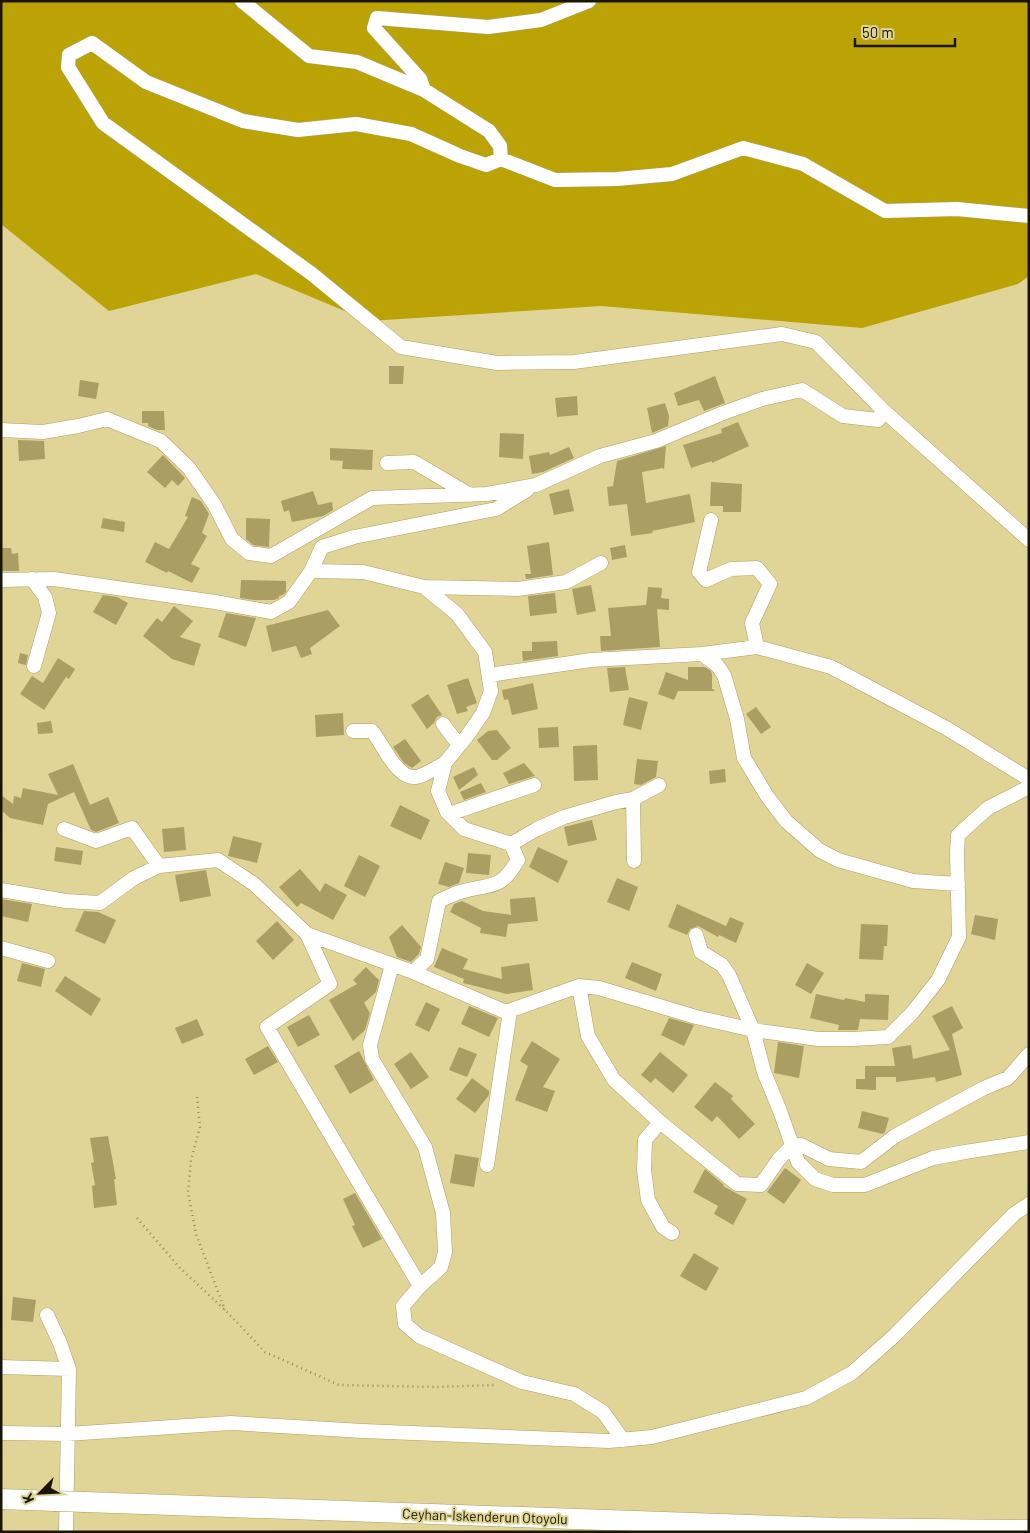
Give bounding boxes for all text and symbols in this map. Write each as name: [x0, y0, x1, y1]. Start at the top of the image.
scale bar: [855, 15, 955, 47]
text: 50 m: [862, 23, 894, 41]
north arrow: [15, 1468, 65, 1518]
text: K: [18, 1491, 37, 1506]
street label: Ceyhan-İskenderun Otoyolu: [402, 1505, 568, 1527]

